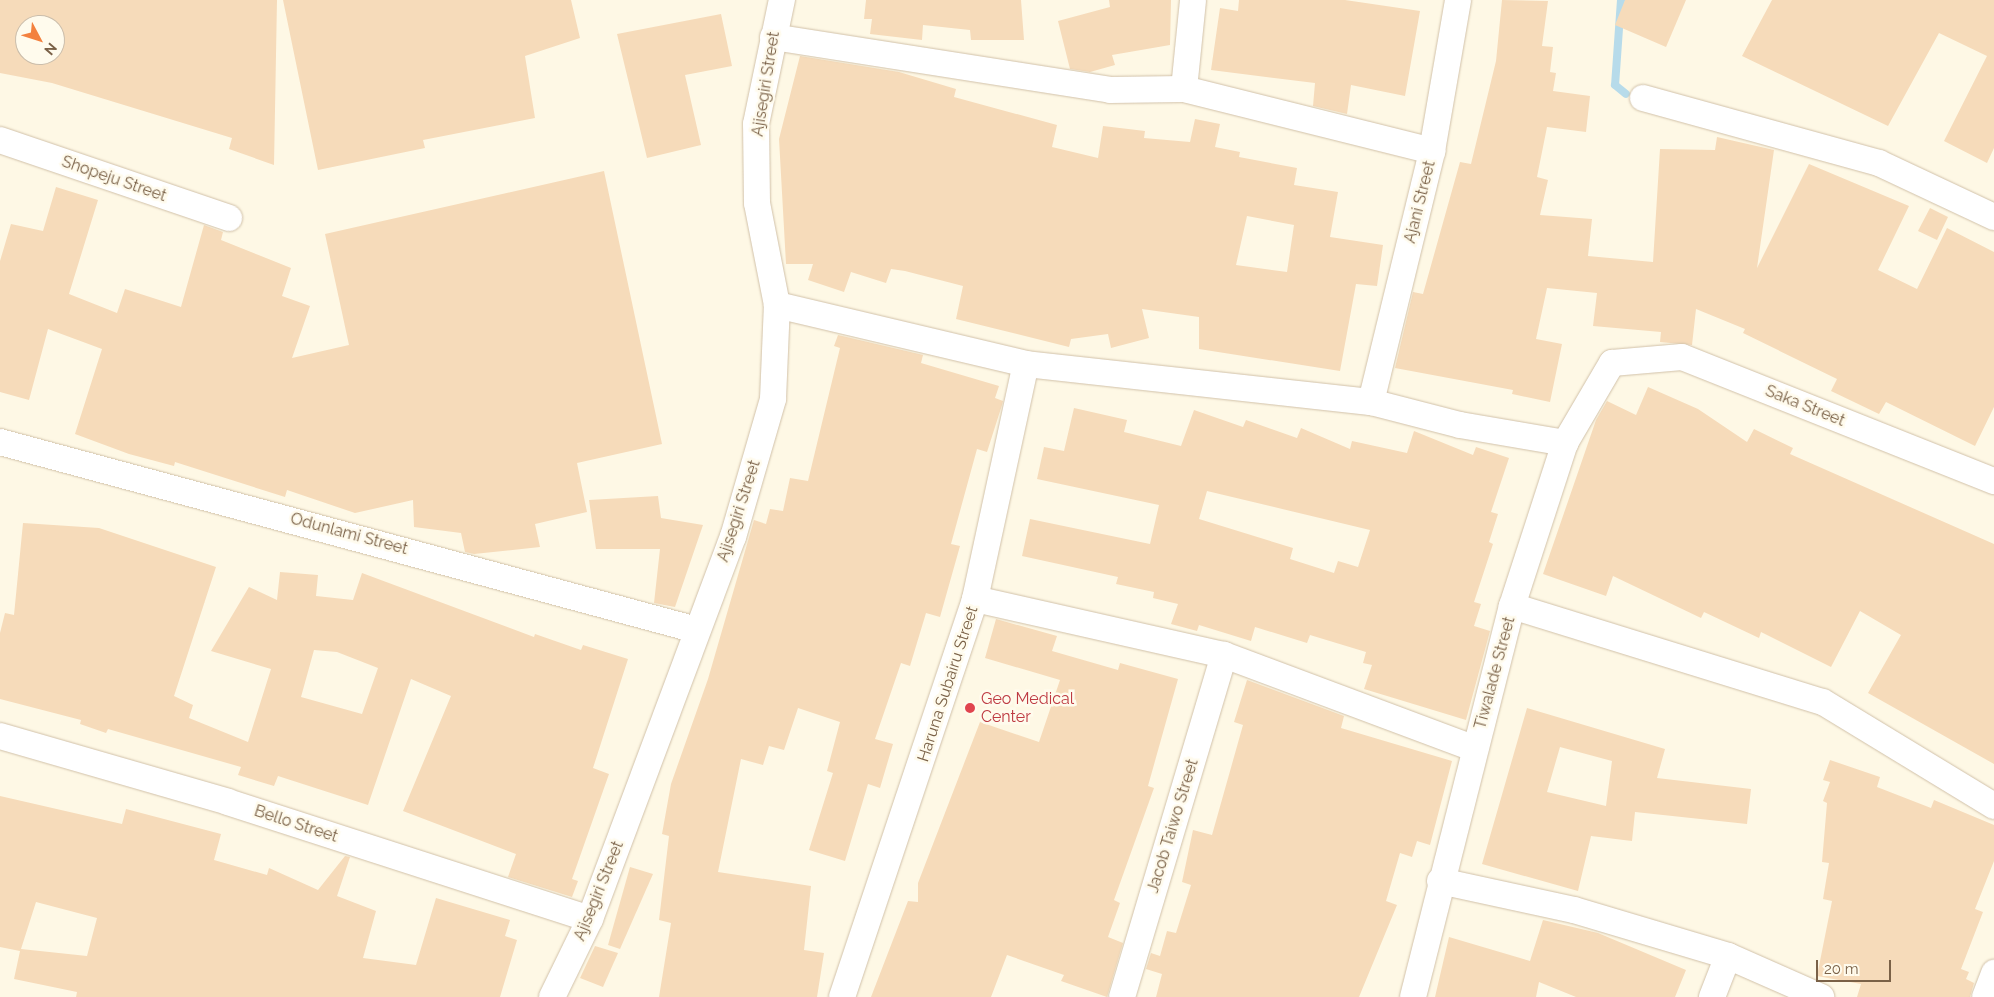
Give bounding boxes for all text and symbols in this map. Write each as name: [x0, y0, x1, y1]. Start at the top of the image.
north arrow: [15, 15, 65, 65]
street label: Ajisegiri Street: [748, 30, 784, 138]
text: N: [41, 40, 60, 58]
street label: Shopeju Street: [59, 152, 169, 206]
street label: Ajani Street: [1400, 159, 1440, 245]
street label: Saka Street: [1762, 381, 1848, 431]
street label: Ajisegiri Street: [714, 458, 764, 564]
street label: Odunlami Street: [288, 509, 410, 559]
street label: Haruna Subairu Street: [914, 604, 982, 764]
street label: Tiwalade Street: [1471, 615, 1519, 731]
place label: Geo Medical Center: [981, 689, 1074, 727]
marker: Geo Medical Center: [963, 701, 977, 715]
street label: Jacob Taiwo Street: [1143, 757, 1203, 895]
street label: Bello Street: [252, 801, 340, 847]
street label: Ajisegiri Street: [570, 838, 628, 944]
scale bar: [1819, 950, 1894, 982]
text: 20 m: [1824, 960, 1859, 978]

